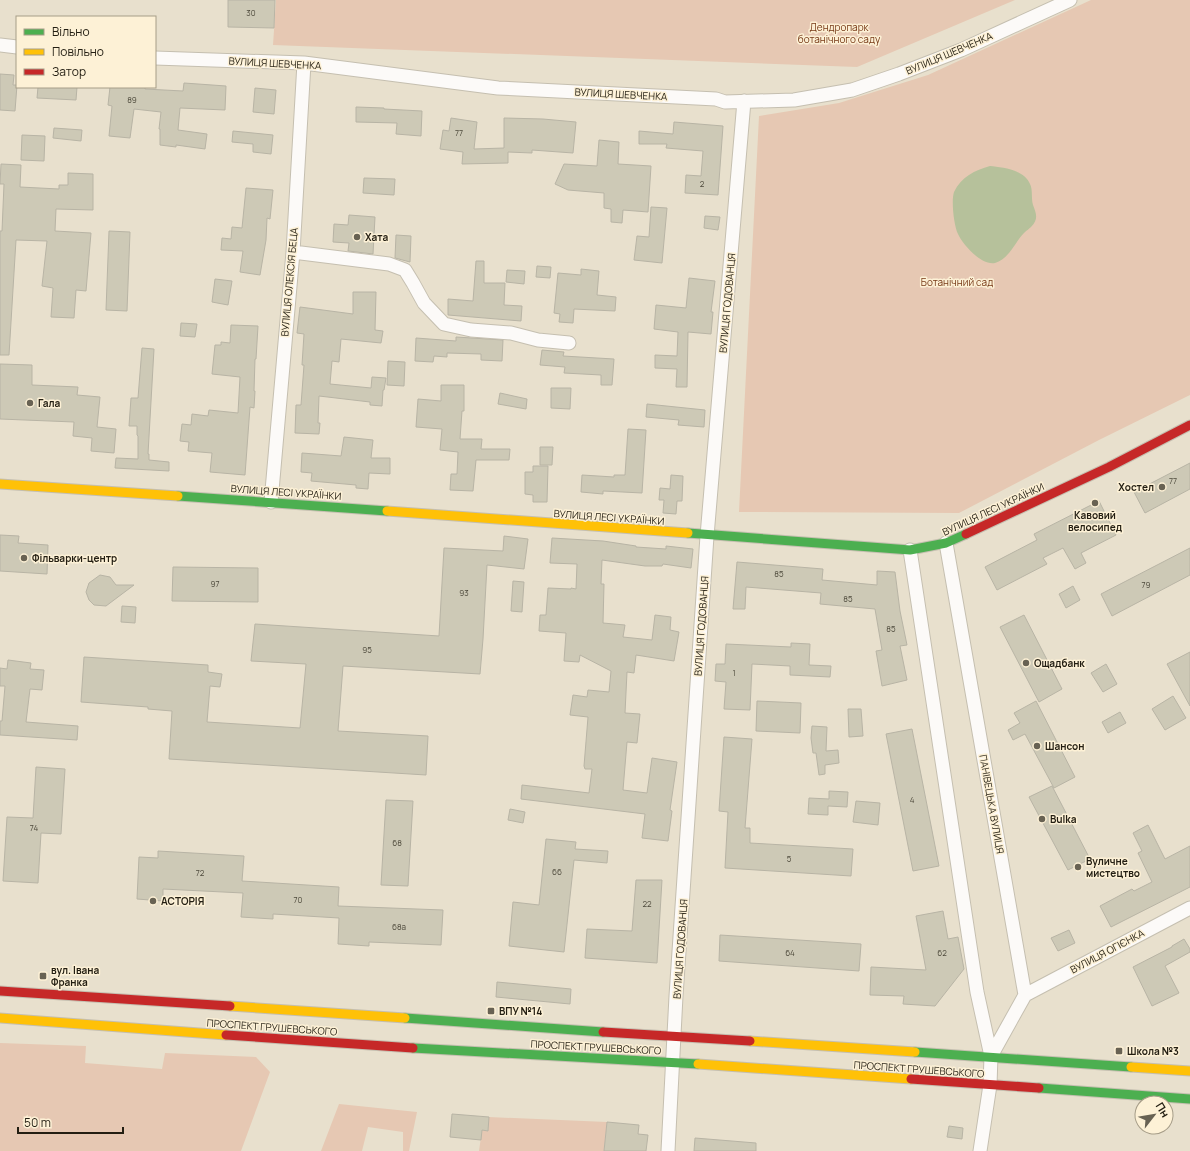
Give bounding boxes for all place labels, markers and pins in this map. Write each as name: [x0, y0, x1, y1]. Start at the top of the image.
place label: Хата: [365, 230, 389, 244]
marker: Хата: [352, 232, 362, 242]
place label: Гала: [38, 396, 61, 410]
marker: Гала: [25, 398, 35, 408]
place label: Хостел: [1118, 480, 1154, 494]
marker: Хостел: [1157, 482, 1167, 492]
marker: Кавовий велосипед: [1090, 498, 1100, 508]
place label: Кавовий велосипед: [1068, 508, 1123, 534]
place label: Фільварки-центр: [32, 551, 117, 565]
marker: Фільварки-центр: [19, 553, 29, 563]
place label: Ощадбанк: [1034, 656, 1085, 670]
marker: Ощадбанк: [1021, 658, 1031, 668]
place label: Шансон: [1045, 739, 1084, 753]
marker: Шансон: [1032, 741, 1042, 751]
place label: Bulka: [1050, 812, 1077, 826]
marker: Bulka: [1037, 814, 1047, 824]
place label: Вуличне мистецтво: [1086, 854, 1140, 880]
marker: Вуличне мистецтво: [1073, 862, 1083, 872]
place label: АСТОРІЯ: [161, 894, 204, 908]
marker: АСТОРІЯ: [148, 896, 158, 906]
place label: вул. Івана Франка: [51, 963, 99, 989]
marker: вул. Івана Франка: [38, 971, 48, 981]
place label: ВПУ №14: [499, 1004, 542, 1018]
marker: ВПУ №14: [486, 1006, 496, 1016]
place label: Школа №3: [1127, 1044, 1179, 1058]
marker: Школа №3: [1114, 1046, 1124, 1056]

